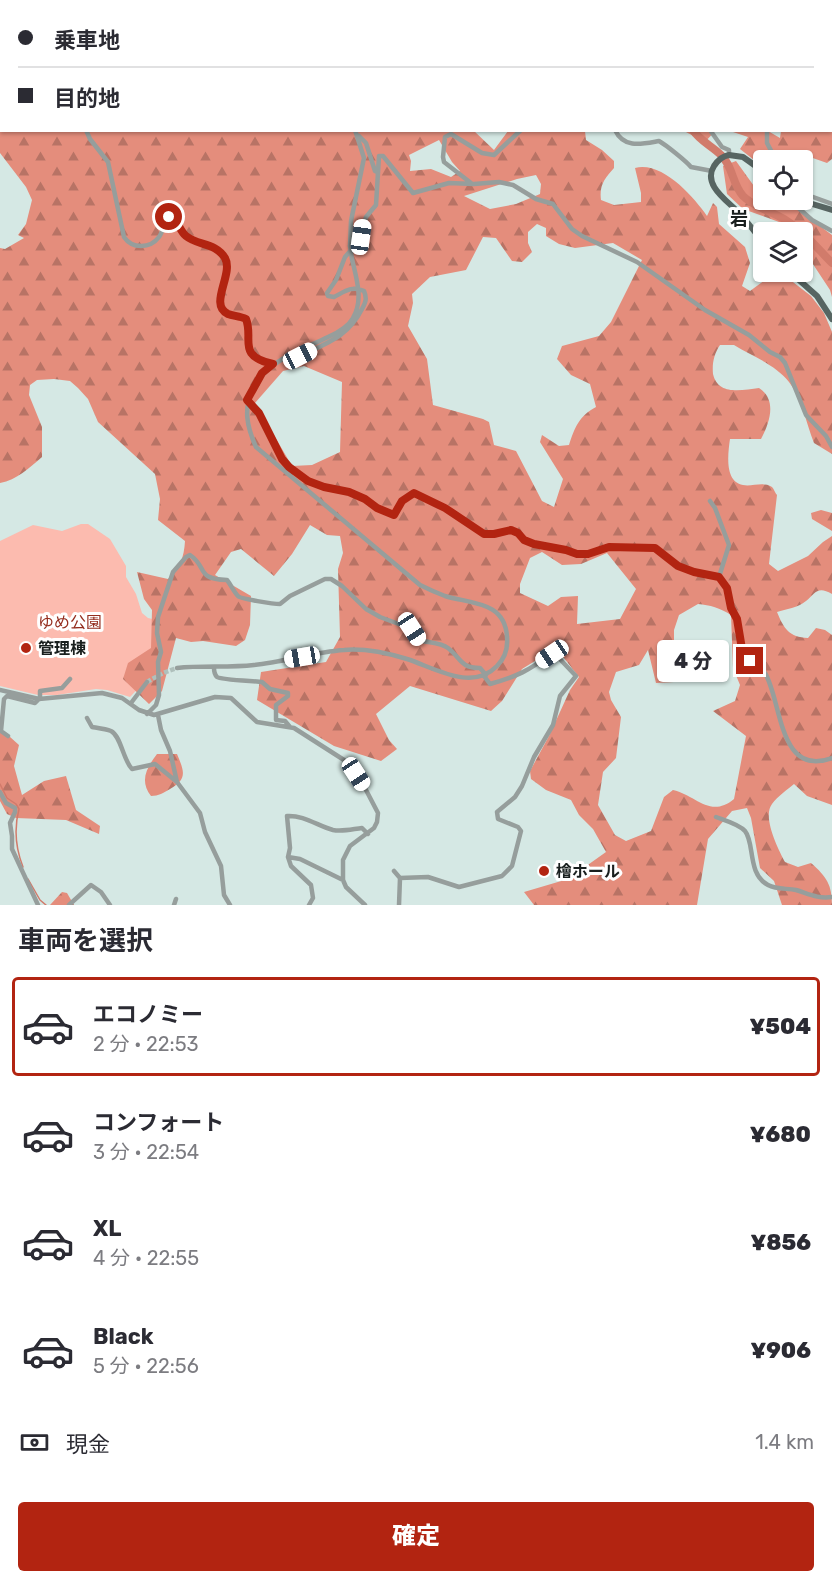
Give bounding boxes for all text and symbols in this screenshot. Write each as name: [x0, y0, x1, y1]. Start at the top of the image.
text: 乗車地: [54, 27, 120, 54]
text: 目的地: [54, 85, 120, 112]
map controls: [753, 150, 813, 282]
button: locate: [753, 150, 813, 210]
route start: [155, 203, 182, 230]
district label: 岩: [730, 208, 748, 230]
car: [350, 218, 372, 256]
button: layers: [753, 222, 813, 282]
car: [280, 340, 320, 372]
car: [395, 609, 429, 649]
park label: ゆめ公園: [38, 613, 102, 632]
car: [532, 636, 572, 672]
place label: 管理棟: [38, 639, 86, 658]
callout: 4 分: [657, 640, 729, 682]
marker: 管理棟: [19, 641, 33, 655]
car: [283, 645, 321, 669]
route end: [736, 647, 763, 674]
text: 4 分: [674, 649, 712, 673]
car: [339, 754, 373, 794]
place label: 檜ホール: [556, 862, 620, 881]
marker: 檜ホール: [537, 864, 551, 878]
text: 車両を選択: [18, 925, 153, 957]
icon: car: [21, 1000, 75, 1054]
text: エコノミー: [93, 1001, 203, 1028]
text: ¥504: [750, 1013, 811, 1040]
text: 2 分 · 22:53: [93, 1032, 199, 1056]
icon: car: [21, 1108, 75, 1162]
text: コンフォート: [93, 1109, 224, 1136]
text: ¥680: [750, 1121, 811, 1148]
text: 3 分 · 22:54: [93, 1140, 199, 1164]
text: XL: [93, 1215, 121, 1242]
icon: car: [21, 1216, 75, 1270]
text: ¥856: [750, 1229, 811, 1256]
text: 4 分 · 22:55: [93, 1246, 199, 1270]
text: Black: [93, 1323, 154, 1350]
icon: car: [21, 1324, 75, 1378]
text: ¥906: [750, 1337, 811, 1364]
text: 5 分 · 22:56: [93, 1354, 199, 1378]
icon: cash: [18, 1426, 51, 1459]
text: 1.4 km: [755, 1430, 814, 1454]
text: 現金: [66, 1431, 110, 1458]
button: 確定: [18, 1502, 814, 1571]

